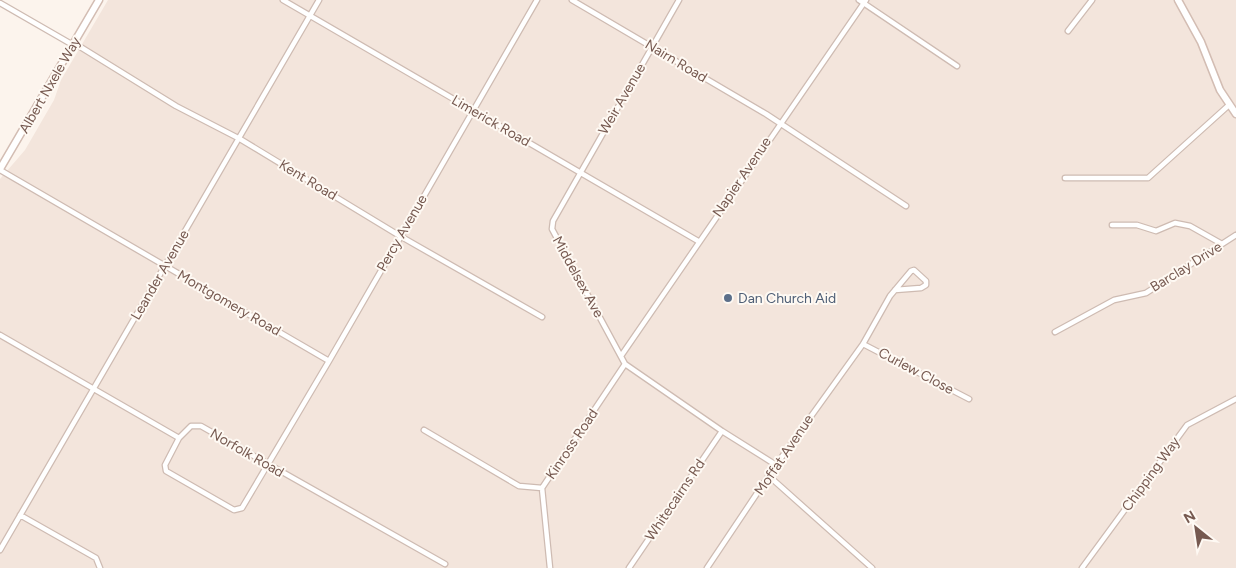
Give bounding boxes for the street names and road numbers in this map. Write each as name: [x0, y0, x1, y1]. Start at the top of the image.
street label: Albert Nxele Way: [16, 33, 85, 136]
street label: Nairn Road: [642, 36, 710, 86]
street label: Weir Avenue: [595, 60, 649, 138]
street label: Limerick Road: [449, 92, 533, 150]
street label: Napier Avenue: [709, 134, 775, 220]
street label: Kent Road: [276, 156, 340, 204]
street label: Percy Avenue: [373, 191, 431, 274]
street label: Leander Avenue: [127, 227, 193, 323]
street label: Middelsex Ave: [549, 233, 608, 321]
street label: Barclay Drive: [1147, 238, 1225, 296]
street label: Montgomery Road: [174, 266, 284, 340]
street label: Curlew Close: [875, 344, 957, 398]
street label: Kinross Road: [542, 406, 602, 482]
street label: Moffat Avenue: [751, 411, 817, 499]
street label: Norfolk Road: [207, 425, 287, 481]
street label: Chipping Way: [1118, 433, 1184, 514]
street label: Whitecairns Rd: [641, 456, 709, 544]

